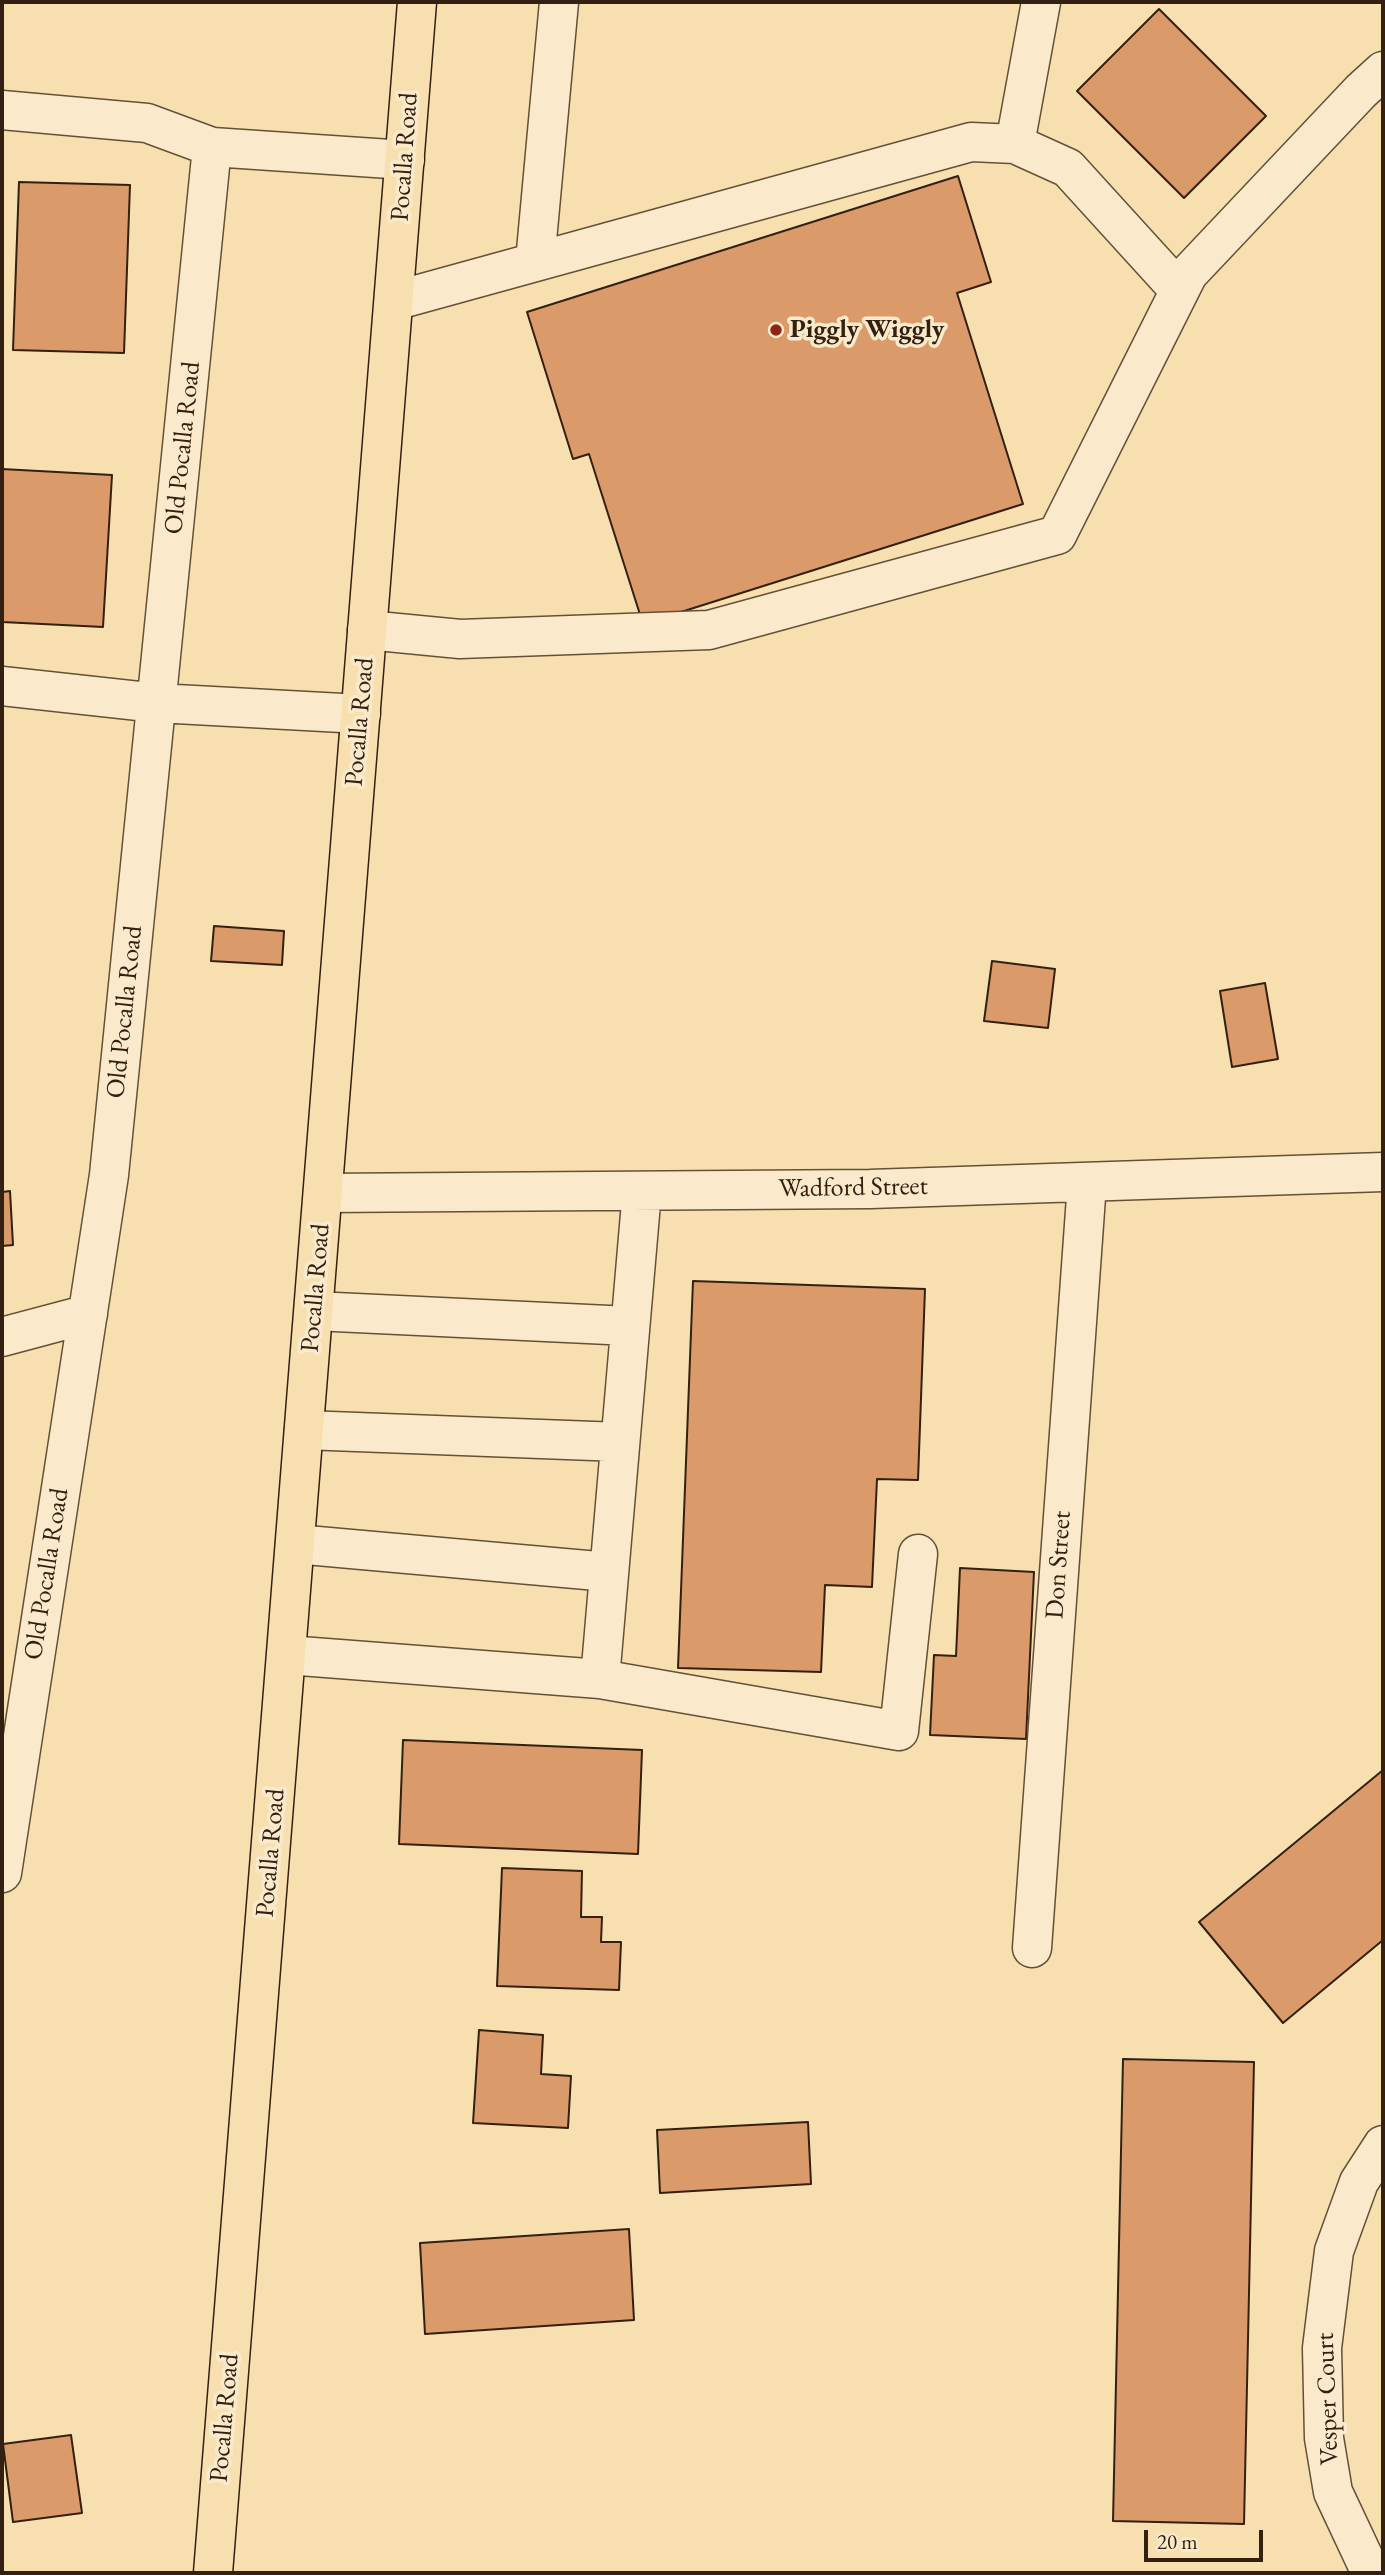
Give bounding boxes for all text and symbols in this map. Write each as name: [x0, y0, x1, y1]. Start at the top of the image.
street label: Pocalla Road: [385, 92, 425, 222]
place label: Piggly Wiggly: [790, 314, 944, 346]
marker: Piggly Wiggly: [768, 322, 784, 338]
street label: Old Pocalla Road: [158, 360, 208, 536]
street label: Pocalla Road: [339, 656, 381, 788]
street label: Old Pocalla Road: [100, 924, 150, 1100]
street label: Wadford Street: [778, 1171, 928, 1205]
street label: Pocalla Road: [295, 1222, 337, 1354]
street label: Old Pocalla Road: [18, 1486, 76, 1662]
street label: Don Street: [1040, 1510, 1078, 1620]
street label: Pocalla Road: [250, 1787, 292, 1919]
street label: Vesper Court: [1310, 2332, 1346, 2466]
street label: Pocalla Road: [204, 2352, 246, 2484]
scale bar: [1147, 2516, 1266, 2560]
text: 20 m: [1157, 2528, 1198, 2555]

